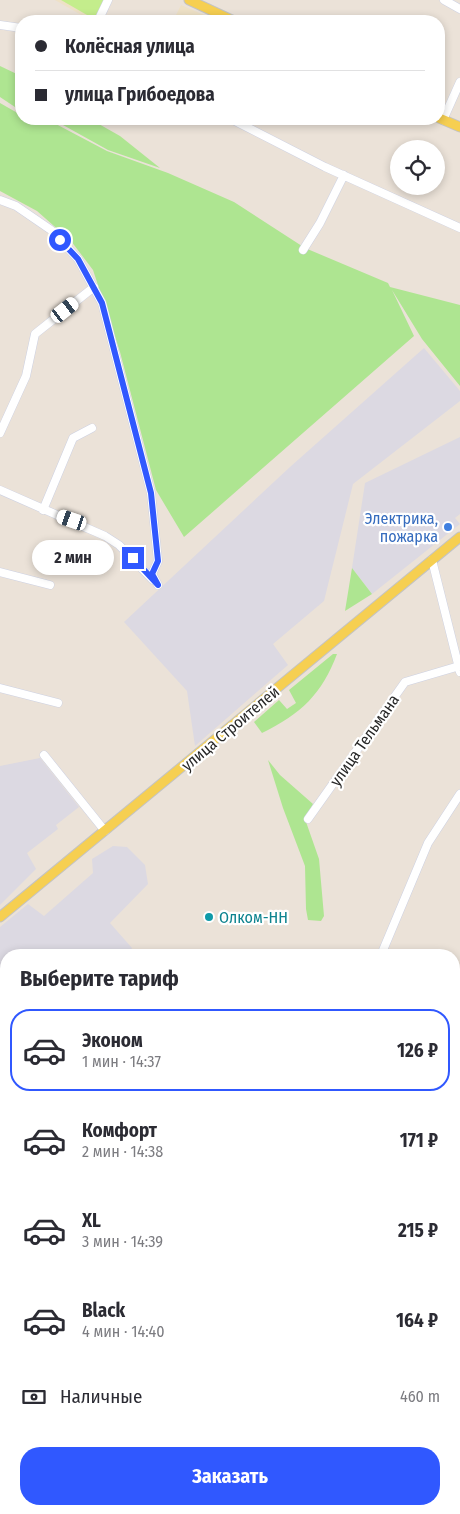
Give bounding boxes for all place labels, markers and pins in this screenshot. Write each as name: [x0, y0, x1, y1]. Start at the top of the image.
place label: Электрика, пожарка: [365, 509, 438, 546]
marker: Электрика, пожарка: [442, 521, 454, 533]
place label: Олком-НН: [219, 908, 288, 927]
marker: Олком-НН: [203, 911, 215, 923]

